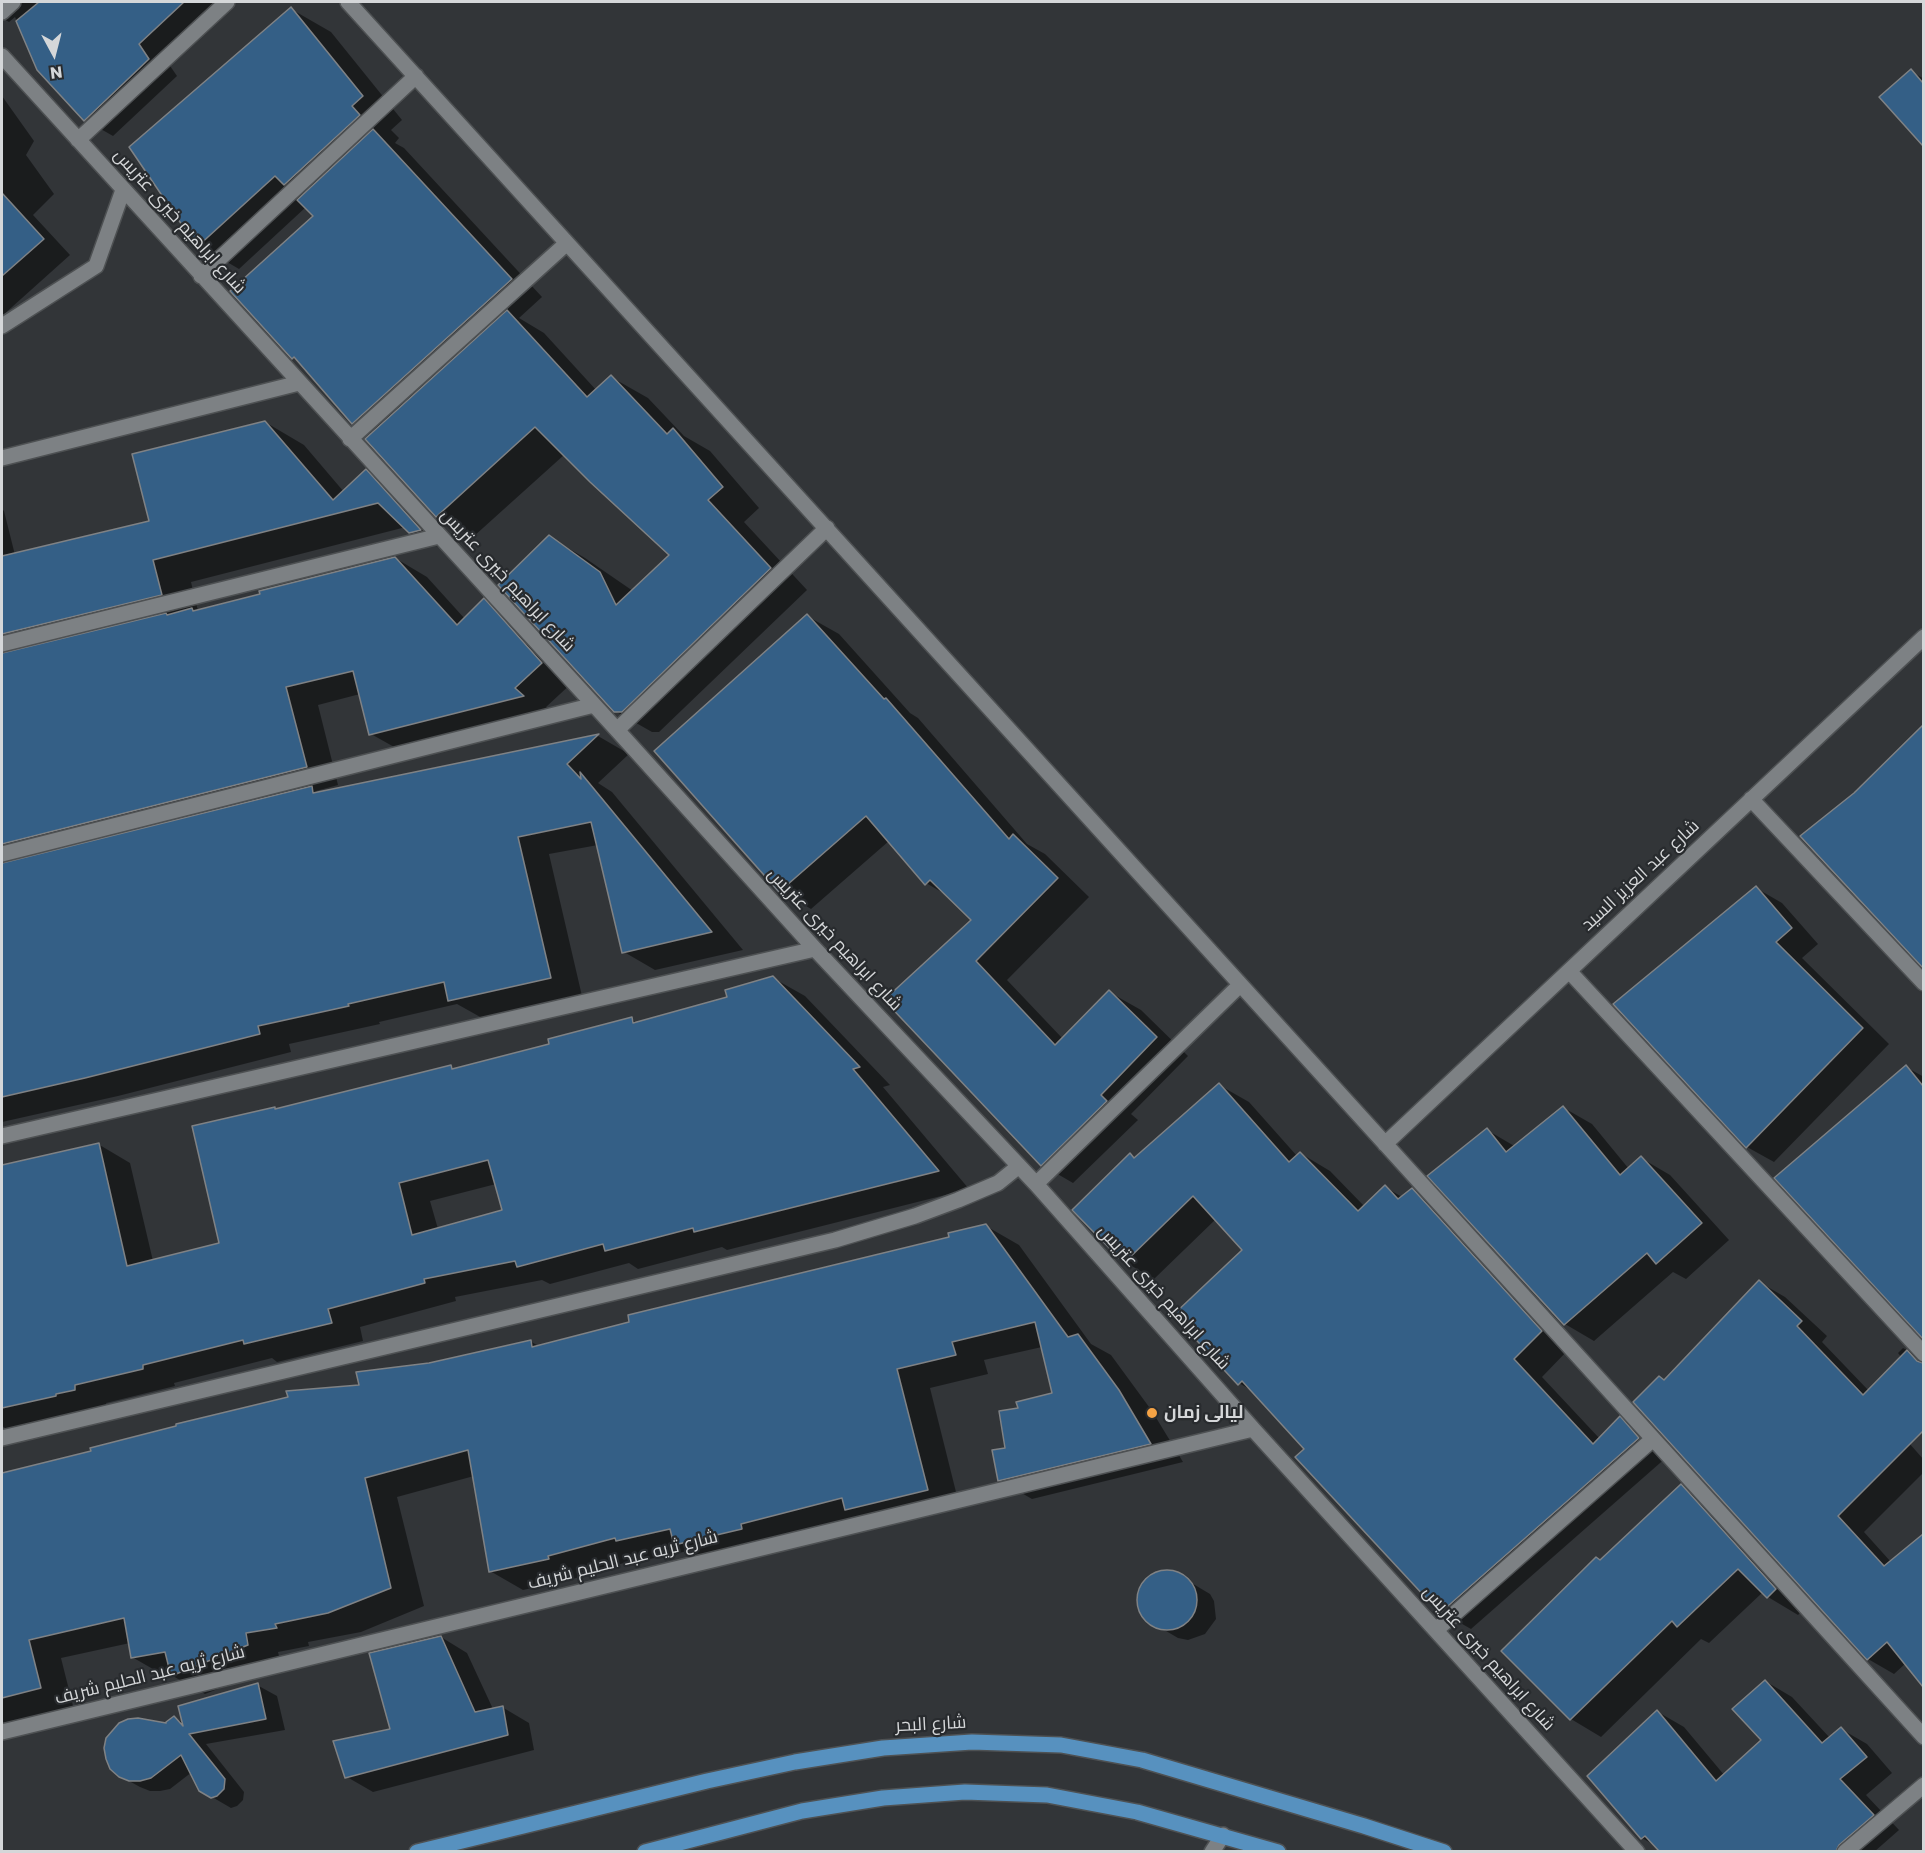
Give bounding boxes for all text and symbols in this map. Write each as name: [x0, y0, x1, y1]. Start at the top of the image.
north arrow: [24, 24, 84, 84]
text: N: [49, 60, 64, 85]
street label: شارع ابراهيم خيرى عتريس: [108, 145, 250, 299]
street label: شارع ابراهيم خيرى عتريس: [435, 505, 579, 657]
street label: شارع عبد العزيز السيد: [1578, 816, 1704, 936]
street label: شارع ابراهيم خيرى عتريس: [762, 864, 906, 1016]
street label: شارع ابراهيم خيرى عتريس: [1092, 1221, 1234, 1375]
place label: ليالى زمان: [1164, 1402, 1243, 1424]
marker: ليالى زمان: [1145, 1406, 1159, 1420]
street label: شارع ثريه عبد الحليم شريف: [526, 1527, 720, 1595]
street label: شارع ابراهيم خيرى عتريس: [1417, 1582, 1559, 1736]
street label: شارع ثريه عبد الحليم شريف: [53, 1642, 247, 1710]
street label: شارع البحر: [895, 1712, 967, 1738]

